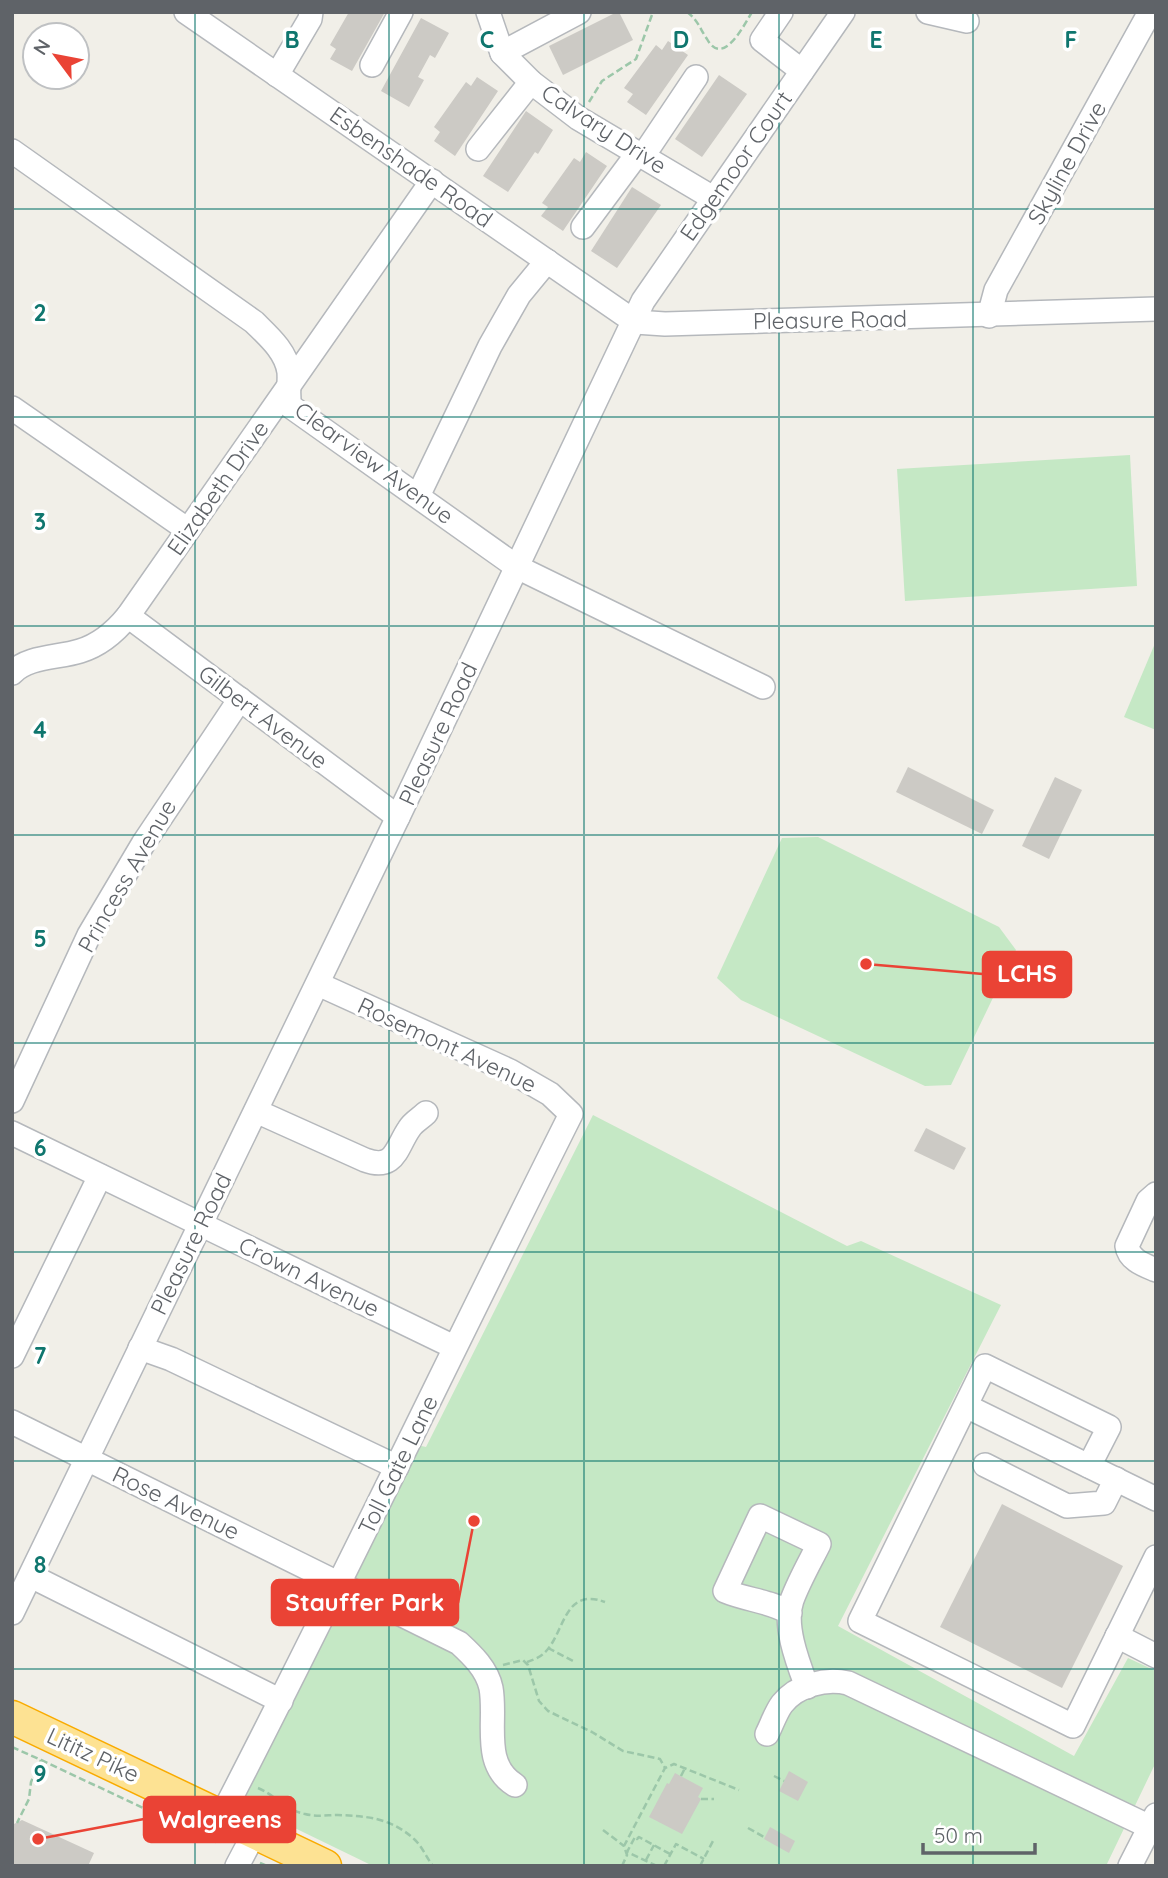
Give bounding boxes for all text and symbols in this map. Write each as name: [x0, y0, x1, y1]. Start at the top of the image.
north arrow: [21, 21, 91, 91]
text: B: [284, 25, 300, 54]
text: C: [480, 25, 494, 54]
text: D: [673, 25, 689, 54]
text: E: [869, 25, 883, 54]
text: F: [1065, 25, 1077, 54]
text: N: [28, 35, 55, 59]
street label: Calvary Drive: [536, 77, 672, 180]
street label: Edgemoor Court: [673, 85, 798, 246]
street label: Skyline Drive: [1021, 96, 1112, 229]
street label: Esbenshade Road: [324, 100, 498, 234]
text: 2: [33, 298, 47, 327]
street label: Pleasure Road: [753, 304, 907, 335]
street label: Clearview Avenue: [289, 395, 459, 530]
street label: Elizabeth Drive: [160, 415, 275, 561]
text: 3: [34, 507, 46, 536]
street label: Gilbert Avenue: [193, 658, 334, 775]
street label: Pleasure Road: [392, 658, 483, 810]
text: 4: [33, 715, 47, 744]
street label: Princess Avenue: [71, 794, 182, 958]
text: 5: [33, 924, 47, 953]
callout: LCHS: [983, 952, 1071, 997]
text: LCHS: [997, 958, 1057, 988]
street label: Rosemont Avenue: [353, 990, 541, 1099]
text: 6: [34, 1133, 46, 1162]
street label: Pleasure Road: [144, 1168, 237, 1320]
street label: Crown Avenue: [234, 1230, 384, 1323]
text: 7: [34, 1341, 47, 1370]
street label: Toll Gate Lane: [351, 1390, 444, 1539]
street label: Rose Avenue: [108, 1459, 245, 1546]
text: 8: [34, 1550, 46, 1579]
callout: Stauffer Park: [272, 1580, 458, 1625]
text: Stauffer Park: [286, 1587, 444, 1617]
street label: Lititz Pike: [42, 1721, 144, 1788]
text: 9: [33, 1759, 47, 1788]
callout: Walgreens: [144, 1797, 295, 1842]
text: Walgreens: [158, 1804, 282, 1834]
scale bar: [923, 1812, 1035, 1856]
text: 50 m: [934, 1822, 983, 1848]

